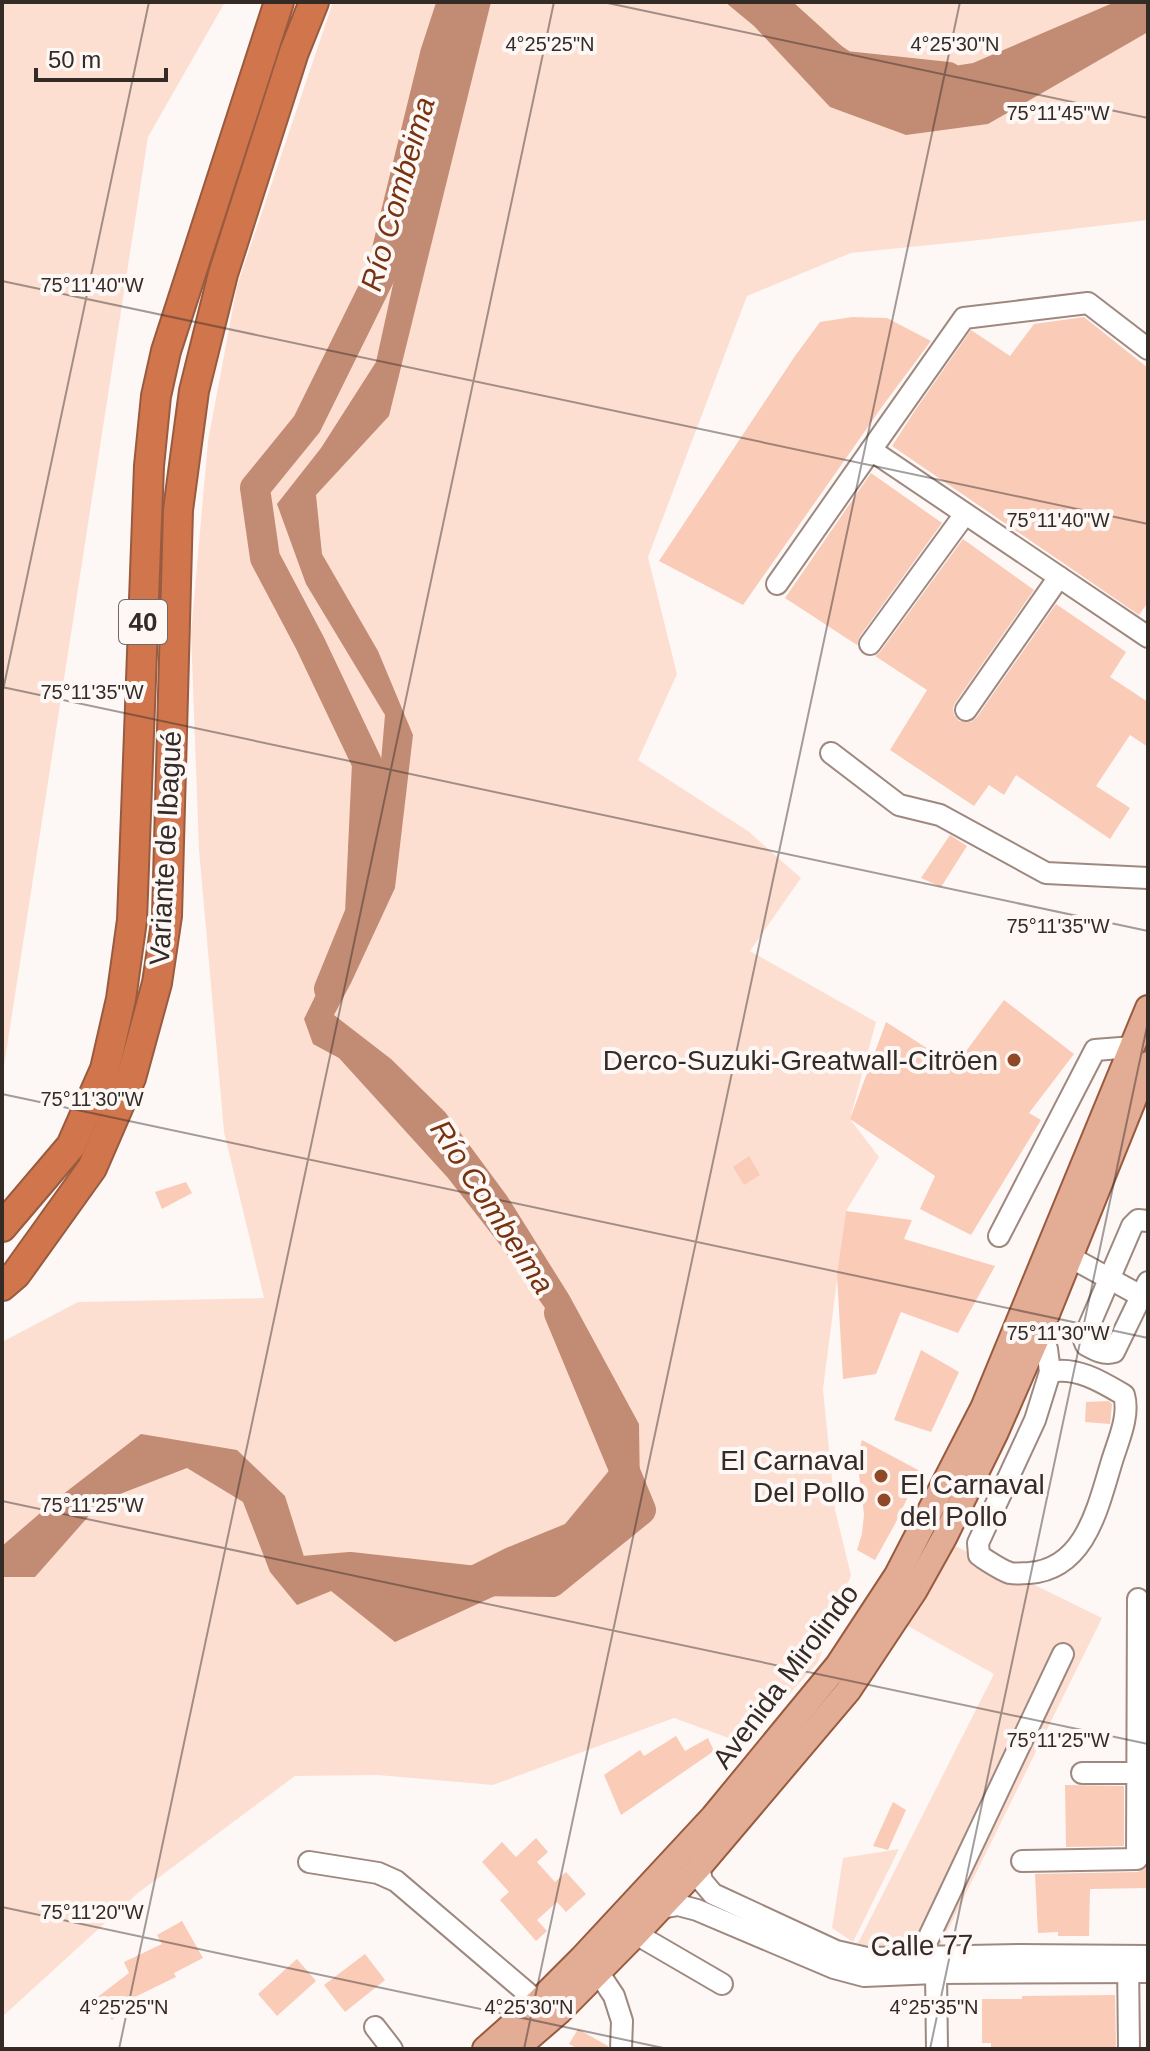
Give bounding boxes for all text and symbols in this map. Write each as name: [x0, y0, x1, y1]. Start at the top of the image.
scale bar: [36, 32, 166, 82]
text: 4°25'25"N: [506, 33, 594, 55]
text: 4°25'30"N: [911, 33, 999, 55]
text: 50 m: [48, 46, 101, 73]
water label: Río Combeima: [354, 93, 441, 295]
text: 75°11'45"W: [1006, 102, 1110, 124]
text: 75°11'40"W: [40, 274, 144, 296]
text: 75°11'40"W: [1006, 509, 1110, 531]
road number: 40: [119, 600, 167, 644]
text: 75°11'35"W: [40, 681, 144, 703]
street label: Variante de Ibagué: [144, 730, 187, 966]
text: 75°11'35"W: [1006, 915, 1110, 937]
place label: Derco-Suzuki-Greatwall-Citröen: [603, 1045, 998, 1076]
marker: Derco-Suzuki-Greatwall-Citröen: [1005, 1051, 1023, 1069]
text: 75°11'30"W: [40, 1088, 144, 1110]
water label: Río Combeima: [424, 1114, 561, 1300]
text: 75°11'30"W: [1006, 1322, 1110, 1344]
place label: El Carnaval Del Pollo: [720, 1445, 865, 1508]
marker: El Carnaval Del Pollo: [872, 1467, 890, 1485]
place label: El Carnaval del Pollo: [900, 1469, 1045, 1532]
marker: El Carnaval del Pollo: [875, 1491, 893, 1509]
text: 75°11'25"W: [40, 1494, 144, 1516]
street label: Avenida Mirolindo: [706, 1578, 865, 1774]
text: 75°11'25"W: [1006, 1729, 1110, 1751]
text: 75°11'20"W: [40, 1901, 144, 1923]
street label: Calle 77: [870, 1929, 974, 1962]
text: 4°25'25"N: [80, 1996, 168, 2018]
text: 4°25'30"N: [485, 1996, 573, 2018]
text: 4°25'35"N: [890, 1996, 978, 2018]

